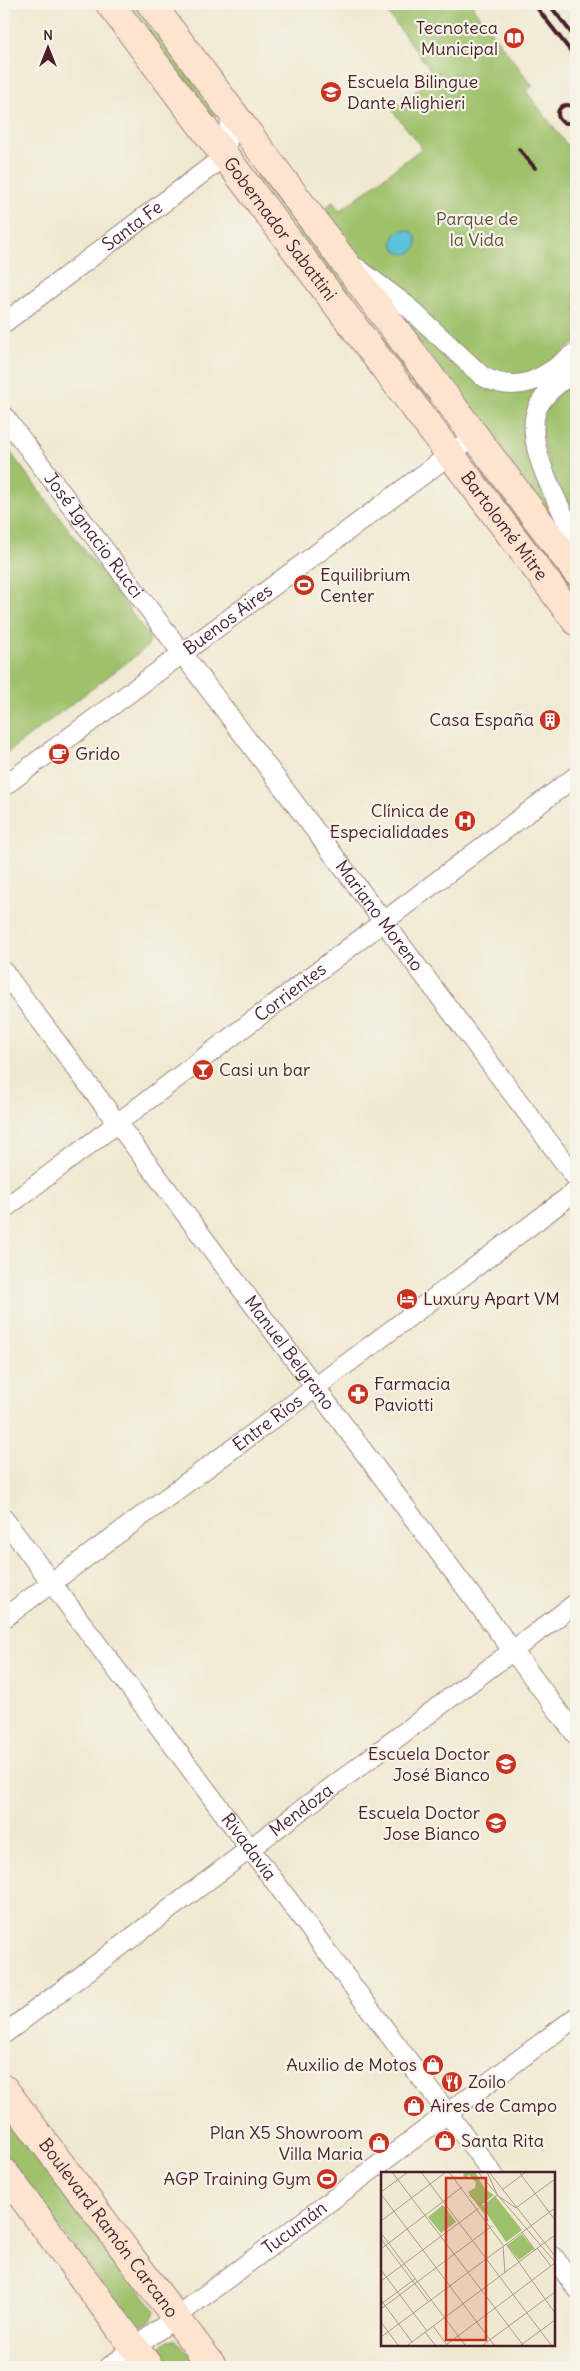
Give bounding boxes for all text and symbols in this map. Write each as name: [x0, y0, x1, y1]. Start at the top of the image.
place label: Tecnoteca Municipal: [416, 16, 498, 60]
north arrow: [22, 22, 72, 72]
text: N: [43, 26, 53, 44]
library icon: Tecnoteca Municipal: [502, 26, 526, 50]
place label: Escuela Bilingue Dante Alighieri: [347, 70, 478, 114]
school or university icon: Escuela Bilingue Dante Alighieri: [319, 80, 343, 104]
street label: Gobernador Sabattini: [219, 152, 342, 305]
street label: Santa Fe: [97, 195, 167, 256]
park label: Parque de la Vida: [436, 207, 518, 251]
street label: Bartolomé Mitre: [456, 466, 553, 585]
street label: José Ignacio Rucci: [39, 467, 148, 602]
place label: Equilibrium Center: [320, 563, 411, 607]
sports icon: Equilibrium Center: [292, 573, 316, 597]
street label: Buenos Aires: [179, 579, 277, 660]
place label: Casa España: [429, 708, 534, 731]
building icon: Casa España: [538, 708, 562, 732]
cafe icon: Grido: [47, 742, 71, 766]
place label: Grido: [75, 742, 120, 765]
place label: Clínica de Especialidades: [330, 799, 449, 843]
hospital icon: Clínica de Especialidades: [453, 809, 477, 833]
street label: Mariano Moreno: [330, 855, 429, 976]
street label: Corrientes: [249, 957, 330, 1027]
bar icon: Casi un bar: [191, 1058, 215, 1082]
place label: Casi un bar: [219, 1058, 311, 1081]
hotel icon: Luxury Apart VM: [395, 1287, 419, 1311]
place label: Luxury Apart VM: [423, 1287, 560, 1310]
street label: Manuel Belgrano: [240, 1291, 340, 1414]
place label: Farmacia Paviotti: [374, 1372, 450, 1416]
pharmacy icon: Farmacia Paviotti: [346, 1382, 370, 1406]
street label: Entre Ríos: [228, 1389, 307, 1456]
place label: Escuela Doctor José Bianco: [368, 1742, 491, 1786]
school or university icon: Escuela Doctor José Bianco: [494, 1752, 518, 1776]
street label: Mendoza: [264, 1778, 337, 1841]
place label: Escuela Doctor Jose Bianco: [358, 1801, 481, 1845]
street label: Rivadavia: [216, 1808, 282, 1885]
school or university icon: Escuela Doctor Jose Bianco: [484, 1811, 508, 1835]
place label: Auxilio de Motos: [286, 2053, 417, 2076]
shop icon: Auxilio de Motos: [421, 2053, 445, 2077]
restaurant icon: Zoilo: [440, 2070, 464, 2094]
place label: Zoilo: [468, 2070, 506, 2093]
shop icon: Aires de Campo: [402, 2094, 426, 2118]
place label: Aires de Campo: [430, 2094, 557, 2117]
place label: Plan X5 Showroom Villa Maria: [209, 2121, 363, 2165]
shop icon: Santa Rita: [433, 2129, 457, 2153]
place label: Santa Rita: [461, 2129, 544, 2152]
shop icon: Plan X5 Showroom Villa Maria: [367, 2131, 391, 2155]
street label: Boulevard Ramón Carcano: [34, 2134, 184, 2322]
place label: AGP Training Gym: [163, 2167, 311, 2190]
sports icon: AGP Training Gym: [315, 2167, 339, 2191]
inset map: [381, 2172, 555, 2346]
street label: Tucumán: [258, 2196, 331, 2259]

